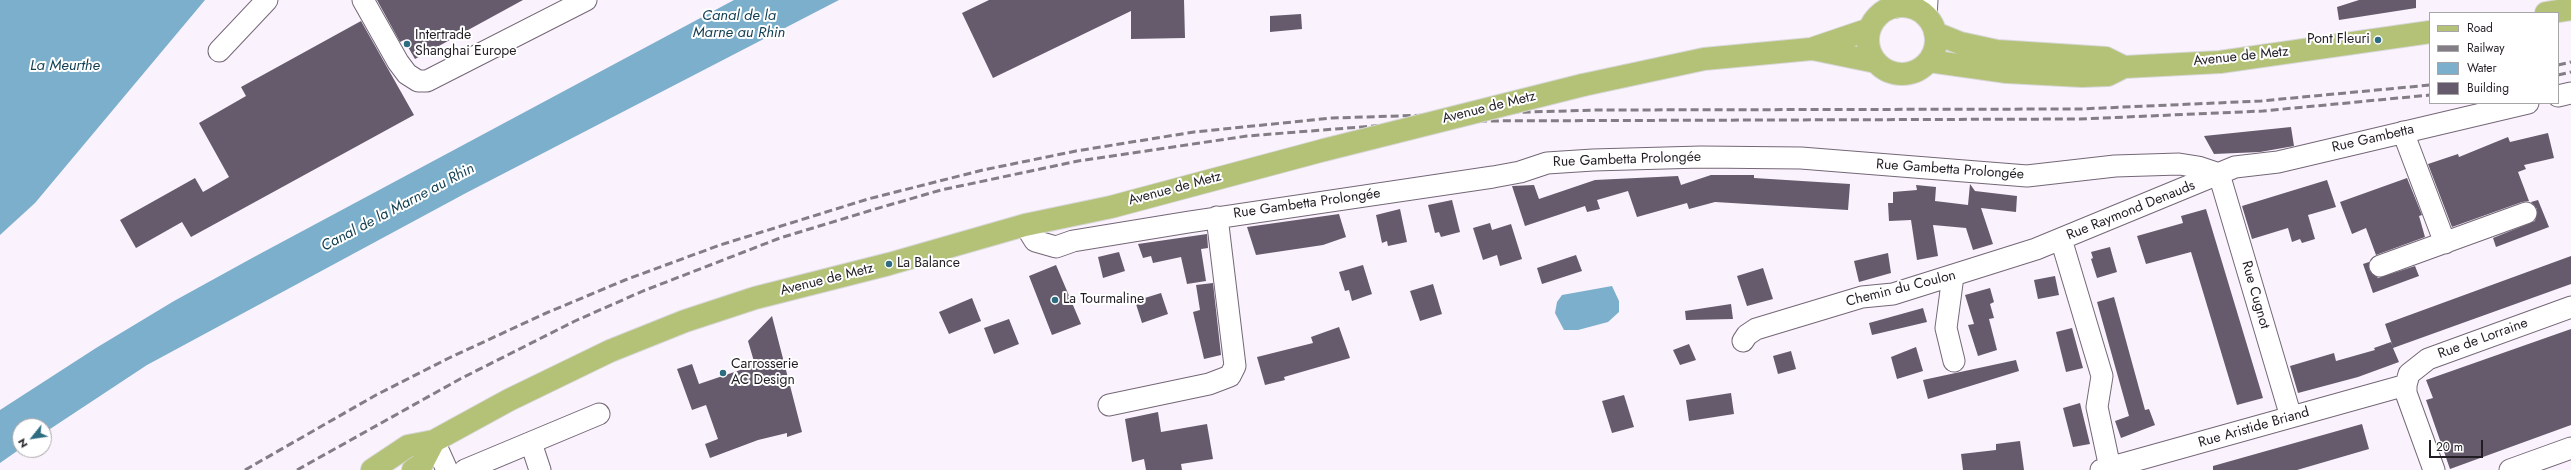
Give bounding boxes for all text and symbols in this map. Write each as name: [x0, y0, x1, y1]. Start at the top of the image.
water label: Canal de la Marne au Rhin: [693, 7, 785, 42]
legend: [2429, 12, 2559, 104]
text: Road: [2467, 19, 2493, 37]
place label: Intertrade Shanghai Europe: [415, 28, 516, 60]
place label: Pont Fleuri: [2307, 32, 2370, 48]
marker: Pont Fleuri: [2373, 35, 2383, 45]
marker: Intertrade Shanghai Europe: [402, 39, 412, 49]
text: Railway: [2467, 39, 2505, 57]
street label: Avenue de Metz: [2193, 44, 2289, 70]
water label: La Meurthe: [30, 57, 100, 75]
text: Water: [2467, 59, 2497, 77]
text: Building: [2467, 79, 2509, 97]
street label: Avenue de Metz: [1441, 88, 1537, 128]
street label: Rue Gambetta: [2330, 121, 2416, 157]
street label: Rue Gambetta Prolongée: [1553, 149, 1701, 171]
street label: Rue Gambetta Prolongée: [1875, 156, 2025, 184]
water label: Canal de la Marne au Rhin: [318, 160, 478, 256]
street label: Avenue de Metz: [1127, 169, 1223, 209]
street label: Rue Raymond Denauds: [2064, 178, 2198, 244]
street label: Rue Gambetta Prolongée: [1232, 185, 1382, 223]
place label: La Balance: [897, 256, 960, 272]
marker: La Balance: [884, 259, 894, 269]
street label: Rue Cugnot: [2237, 259, 2273, 331]
street label: Avenue de Metz: [779, 260, 875, 300]
street label: Chemin du Coulon: [1844, 267, 1958, 311]
place label: La Tourmaline: [1063, 292, 1144, 308]
marker: La Tourmaline: [1050, 295, 1060, 305]
street label: Rue de Lorraine: [2436, 315, 2530, 363]
place label: Carrosserie AC Design: [731, 357, 799, 390]
marker: Carrosserie AC Design: [718, 368, 728, 378]
street label: Rue Aristide Briand: [2197, 404, 2311, 452]
north arrow: [12, 418, 52, 458]
scale bar: [2431, 432, 2485, 458]
text: N: [13, 436, 32, 451]
text: 20 m: [2436, 438, 2463, 456]

